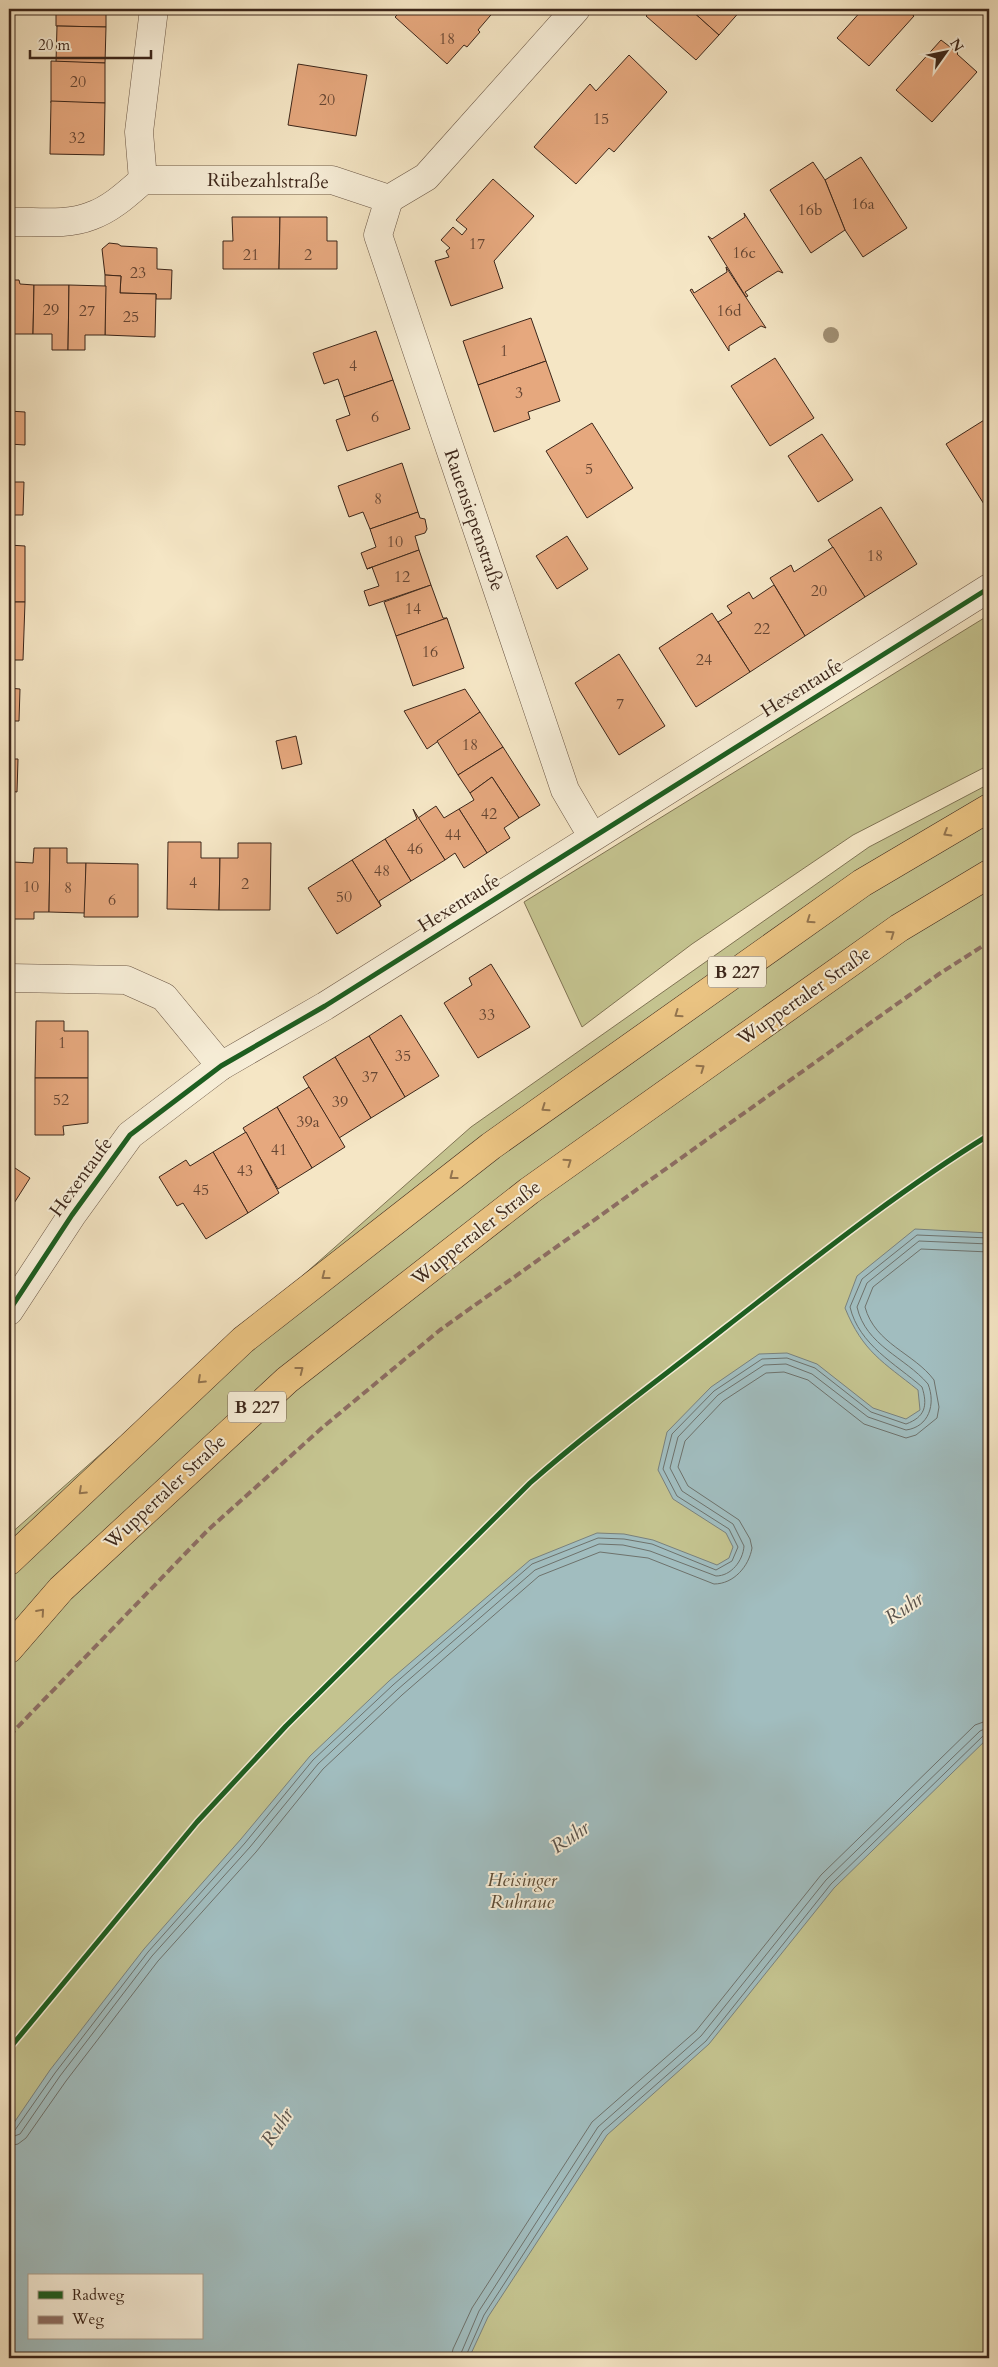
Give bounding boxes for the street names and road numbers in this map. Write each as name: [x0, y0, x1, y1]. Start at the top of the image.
street label: Rübezahlstraße: [207, 167, 329, 195]
street label: Rauensiepenstraße: [438, 446, 510, 594]
street label: Hexentaufe: [756, 652, 848, 724]
street label: Hexentaufe: [413, 867, 505, 939]
street label: Wuppertaler Straße: [731, 940, 876, 1052]
road number: B 227: [708, 956, 766, 988]
street label: Hexentaufe: [43, 1132, 119, 1222]
street label: Wuppertaler Straße: [405, 1174, 546, 1292]
road number: B 227: [228, 1391, 286, 1422]
street label: Wuppertaler Straße: [98, 1429, 231, 1556]

